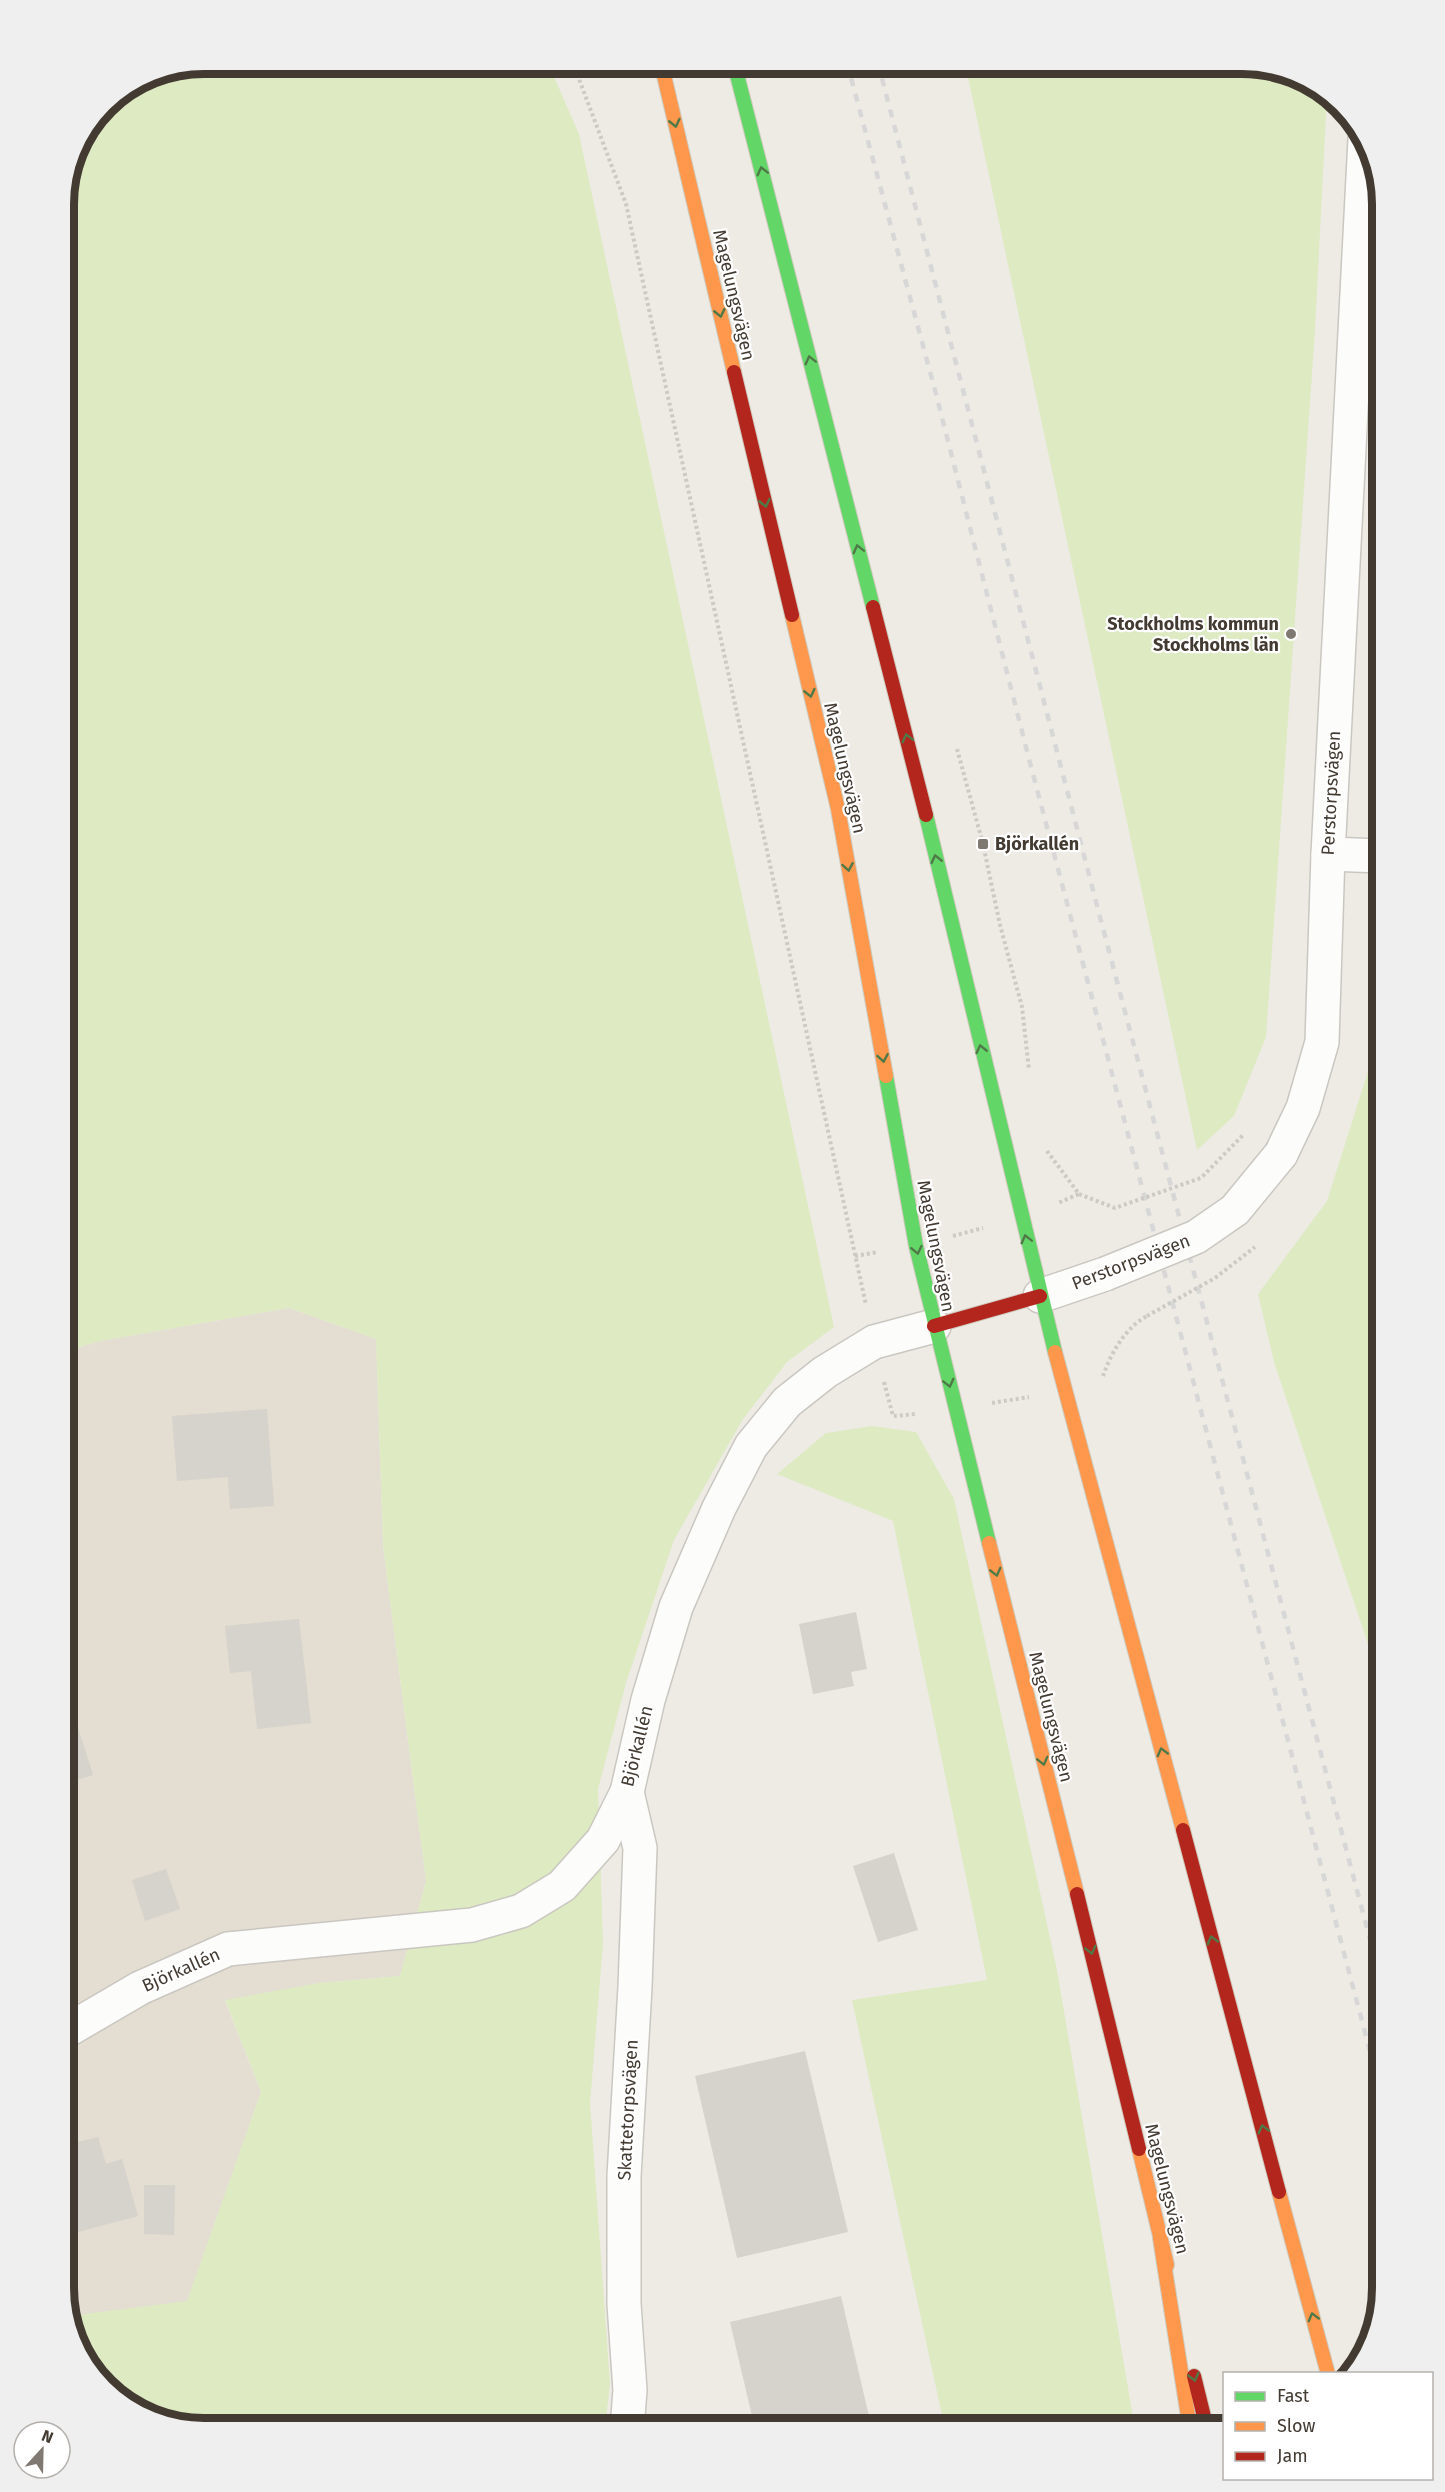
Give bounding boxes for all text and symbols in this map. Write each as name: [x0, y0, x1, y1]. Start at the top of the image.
one-way arrow: [668, 118, 681, 128]
one-way arrow: [757, 167, 769, 177]
street label: Magelungsvägen: [708, 227, 760, 363]
one-way arrow: [713, 308, 726, 318]
one-way arrow: [805, 356, 818, 366]
one-way arrow: [758, 498, 771, 508]
one-way arrow: [853, 544, 866, 554]
place label: Stockholms kommun Stockholms län: [1107, 613, 1279, 656]
marker: Stockholms kommun Stockholms län: [1284, 627, 1298, 641]
one-way arrow: [803, 687, 816, 697]
street label: Magelungsvägen: [819, 700, 871, 836]
street label: Perstorpsvägen: [1317, 730, 1345, 856]
one-way arrow: [901, 733, 914, 743]
place label: Björkallén: [995, 833, 1079, 855]
marker: Björkallén: [976, 837, 990, 851]
one-way arrow: [931, 855, 944, 865]
one-way arrow: [841, 861, 854, 871]
one-way arrow: [976, 1044, 989, 1054]
one-way arrow: [876, 1054, 888, 1063]
street label: Magelungsvägen: [912, 1178, 960, 1314]
street label: Perstorpsvägen: [1069, 1229, 1193, 1295]
one-way arrow: [1021, 1234, 1034, 1244]
one-way arrow: [910, 1245, 923, 1255]
one-way arrow: [941, 1378, 954, 1388]
one-way arrow: [989, 1567, 1002, 1577]
street label: Magelungsvägen: [1024, 1649, 1078, 1785]
street label: Björkallén: [616, 1703, 658, 1789]
one-way arrow: [1157, 1747, 1169, 1758]
one-way arrow: [1036, 1756, 1049, 1766]
one-way arrow: [1207, 1935, 1220, 1945]
street label: Björkallén: [139, 1943, 223, 1997]
one-way arrow: [1083, 1945, 1096, 1955]
street label: Skattetorpsvägen: [613, 2039, 643, 2181]
street label: Magelungsvägen: [1140, 2121, 1194, 2257]
one-way arrow: [1258, 2124, 1270, 2134]
one-way arrow: [1308, 2312, 1321, 2322]
one-way arrow: [1187, 2371, 1200, 2381]
legend: [1223, 2372, 1433, 2480]
text: Fast: [1277, 2385, 1310, 2407]
text: Slow: [1277, 2415, 1316, 2437]
north arrow: [12, 2420, 72, 2480]
text: N: [39, 2426, 56, 2447]
text: Jam: [1277, 2445, 1308, 2467]

